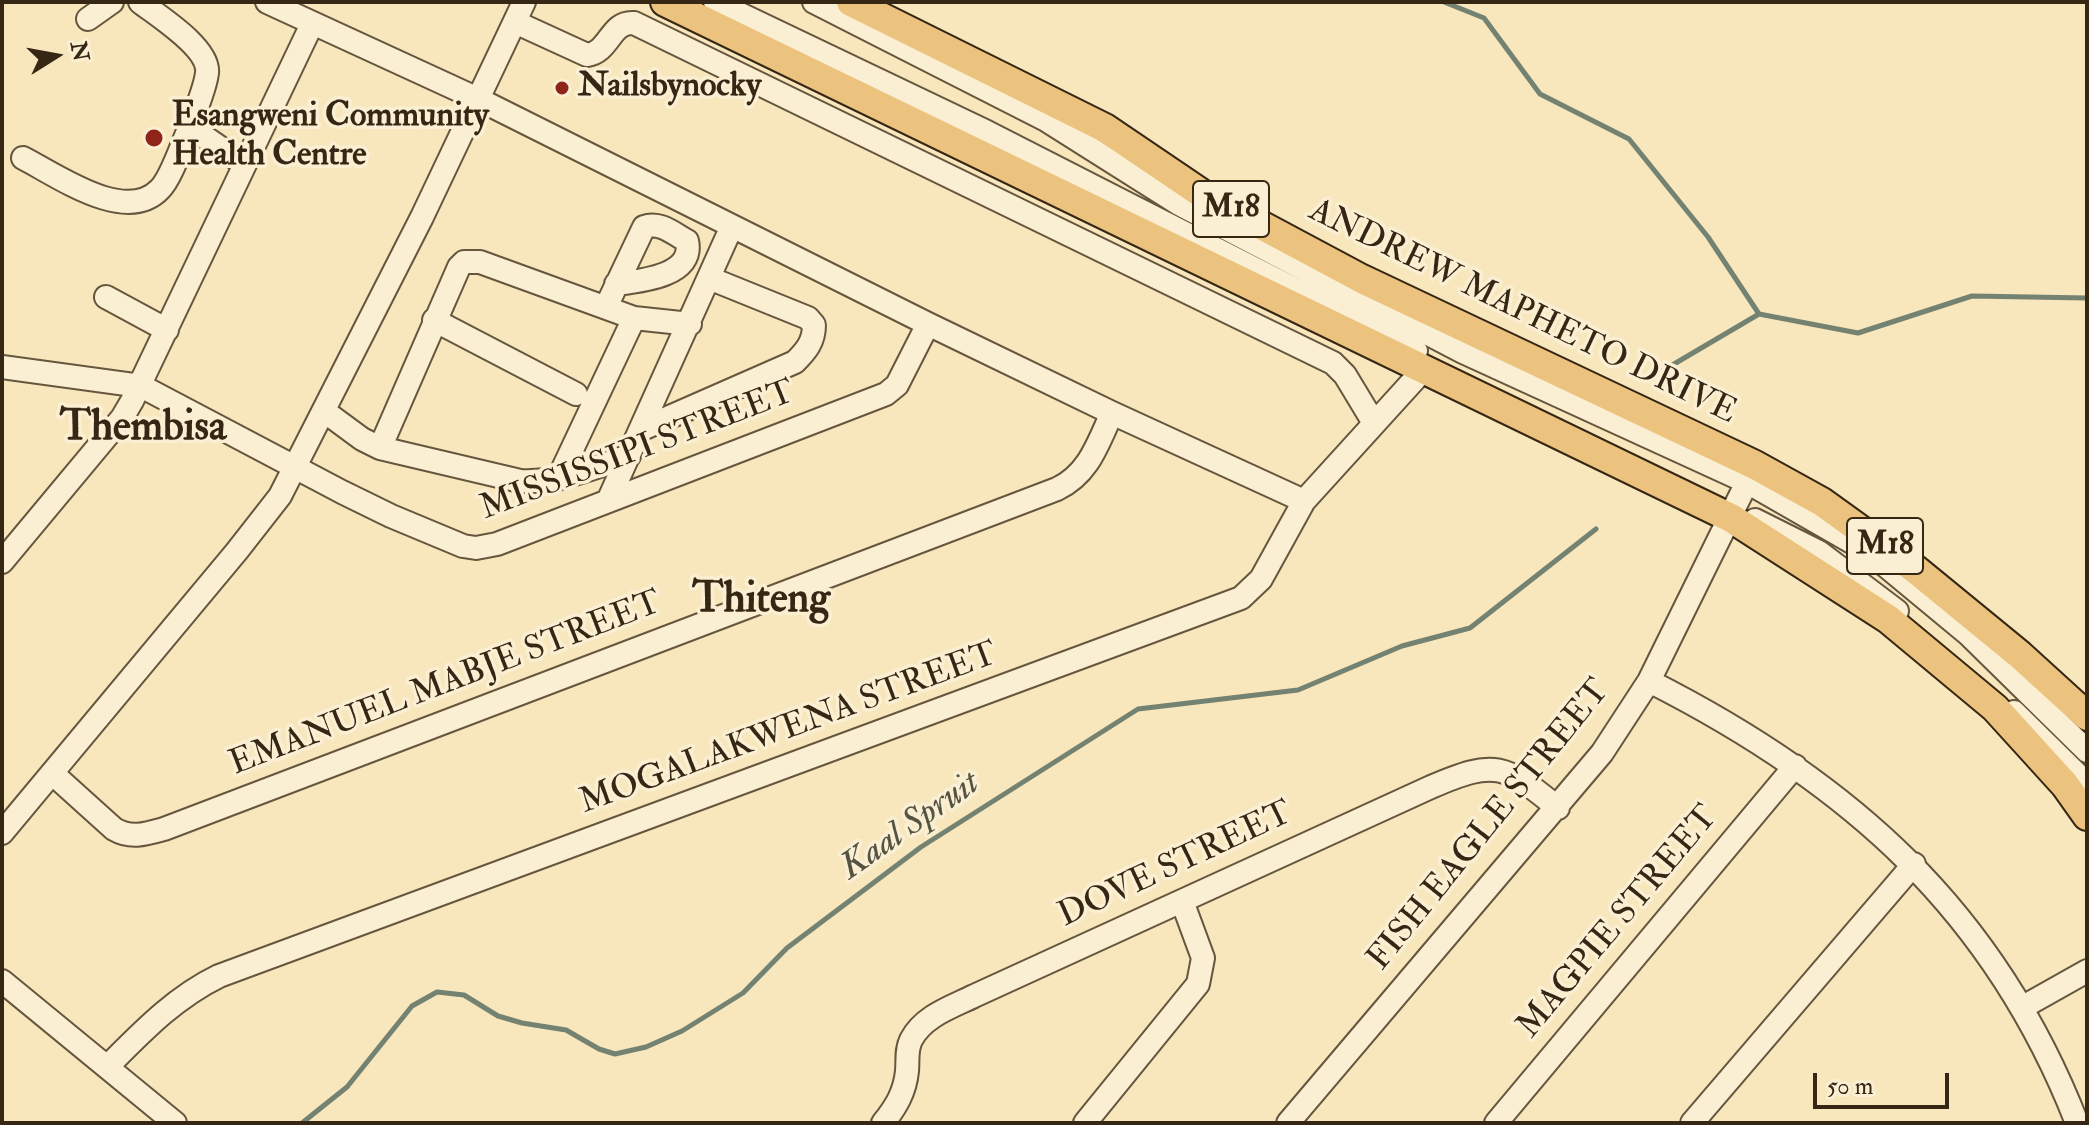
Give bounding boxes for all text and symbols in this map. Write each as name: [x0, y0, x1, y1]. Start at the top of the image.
north arrow: [16, 16, 96, 96]
text: N: [64, 39, 95, 64]
place label: Nailsbynocky: [578, 68, 761, 108]
marker: Nailsbynocky: [553, 79, 571, 97]
place label: Esangweni Community Health Centre: [172, 98, 489, 178]
marker: Esangweni Community Health Centre: [143, 127, 165, 149]
road number: M18: [1193, 181, 1269, 237]
street label: ANDREW MAPHETO DRIVE: [1302, 192, 1742, 434]
street label: MISSISSIPI STREET: [475, 373, 801, 531]
district label: Thembisa: [60, 405, 226, 455]
road number: M18: [1847, 518, 1923, 574]
district label: Thiteng: [692, 577, 830, 627]
street label: EMANUEL MABJE STREET: [224, 584, 668, 786]
street label: MOGALAKWENA STREET: [575, 635, 1003, 825]
street label: FISH EAGLE STREET: [1360, 672, 1620, 980]
water label: Kaal Spruit: [833, 763, 989, 891]
street label: DOVE STREET: [1053, 794, 1299, 938]
street label: MAGPIE STREET: [1510, 799, 1728, 1047]
scale bar: [1817, 1057, 1953, 1107]
text: 50 m: [1827, 1071, 1873, 1102]

